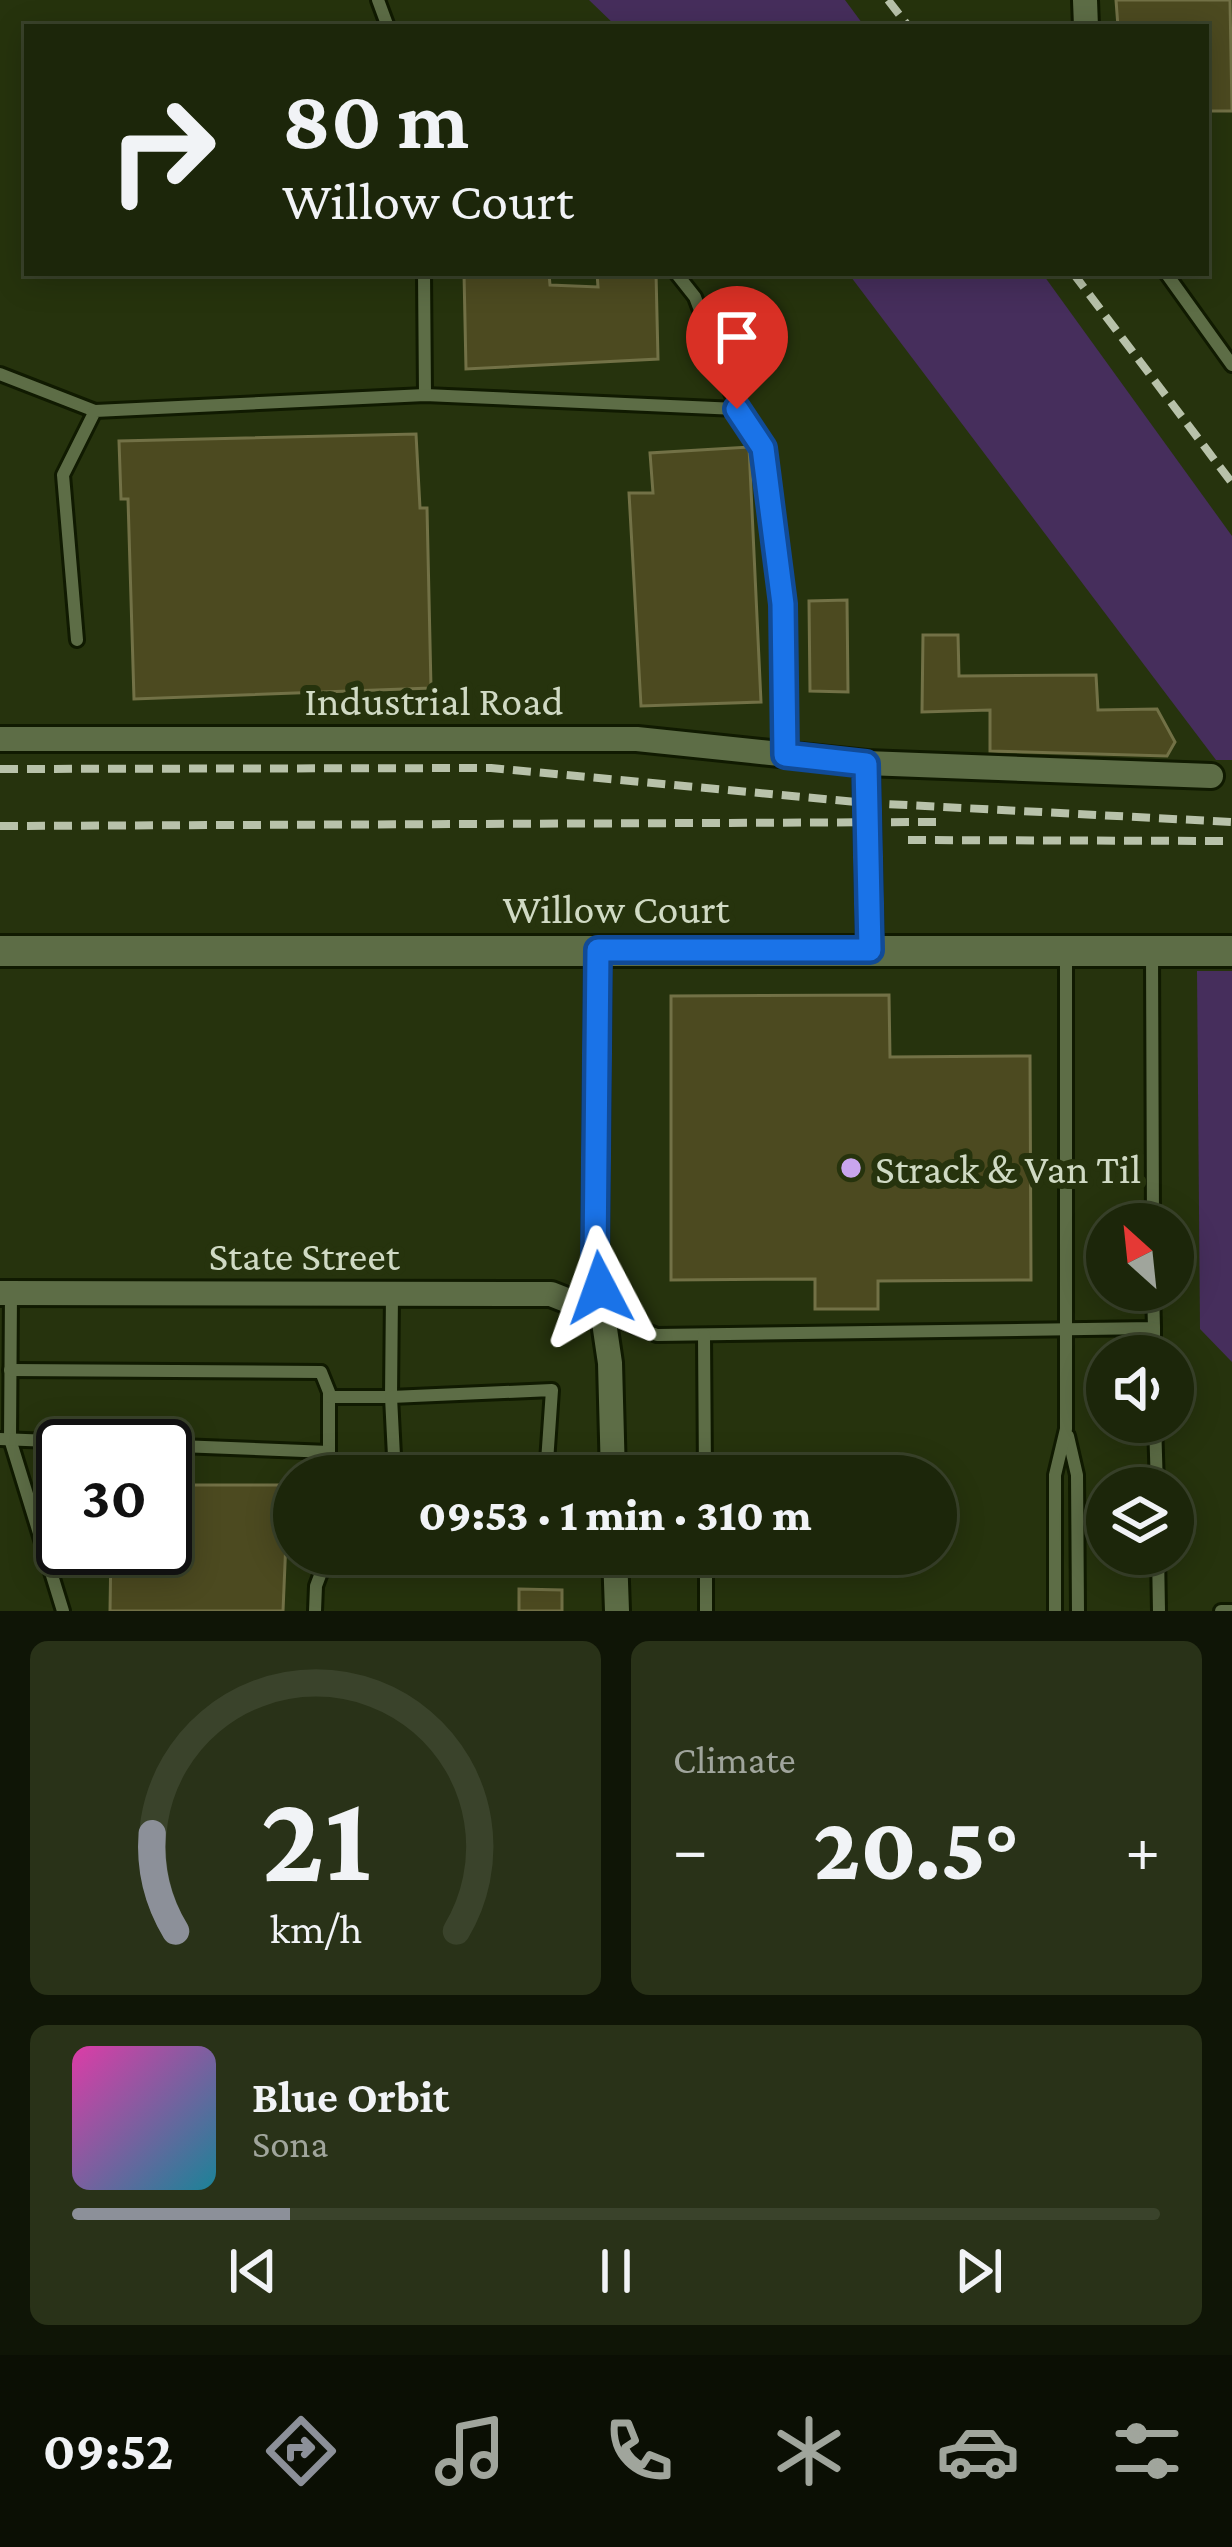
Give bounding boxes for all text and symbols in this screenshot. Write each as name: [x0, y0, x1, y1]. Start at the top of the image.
icon: right: [84, 72, 240, 228]
text: 80 m: [282, 73, 469, 166]
text: Willow Court: [282, 171, 574, 231]
pin: [686, 286, 788, 409]
icon: arrive: [704, 304, 770, 370]
street label: Industrial Road: [304, 677, 564, 724]
street label: Willow Court: [503, 885, 731, 932]
place label: Strack & Van Til: [875, 1145, 1141, 1192]
marker: Strack & Van Til: [838, 1155, 864, 1181]
north arrow: [1086, 1203, 1194, 1311]
map controls: [1086, 1203, 1194, 1575]
position arrow: [537, 1225, 663, 1351]
street label: State Street: [208, 1232, 401, 1279]
button: sound: [1086, 1335, 1194, 1443]
speed limit sign: 30: [36, 1419, 192, 1575]
button: layers: [1086, 1467, 1194, 1575]
text: 09:53 · 1 min · 310 m: [418, 1490, 812, 1540]
text: Climate: [673, 1738, 796, 1781]
text: 21: [260, 1768, 371, 1907]
text: 20.5°: [813, 1798, 1020, 1898]
text: −: [673, 1812, 708, 1885]
text: +: [1125, 1812, 1160, 1885]
text: km/h: [269, 1905, 362, 1952]
text: Blue Orbit: [252, 2072, 449, 2122]
text: Sona: [252, 2122, 329, 2165]
icon: previous: [220, 2238, 286, 2304]
icon: pause: [583, 2238, 649, 2304]
icon: next: [946, 2238, 1012, 2304]
icon: directions: [259, 2409, 343, 2493]
icon: music: [428, 2409, 512, 2493]
icon: phone: [597, 2409, 681, 2493]
icon: climate: [767, 2409, 851, 2493]
icon: car: [936, 2409, 1020, 2493]
icon: filters: [1105, 2409, 1189, 2493]
text: 09:52: [43, 2421, 173, 2481]

